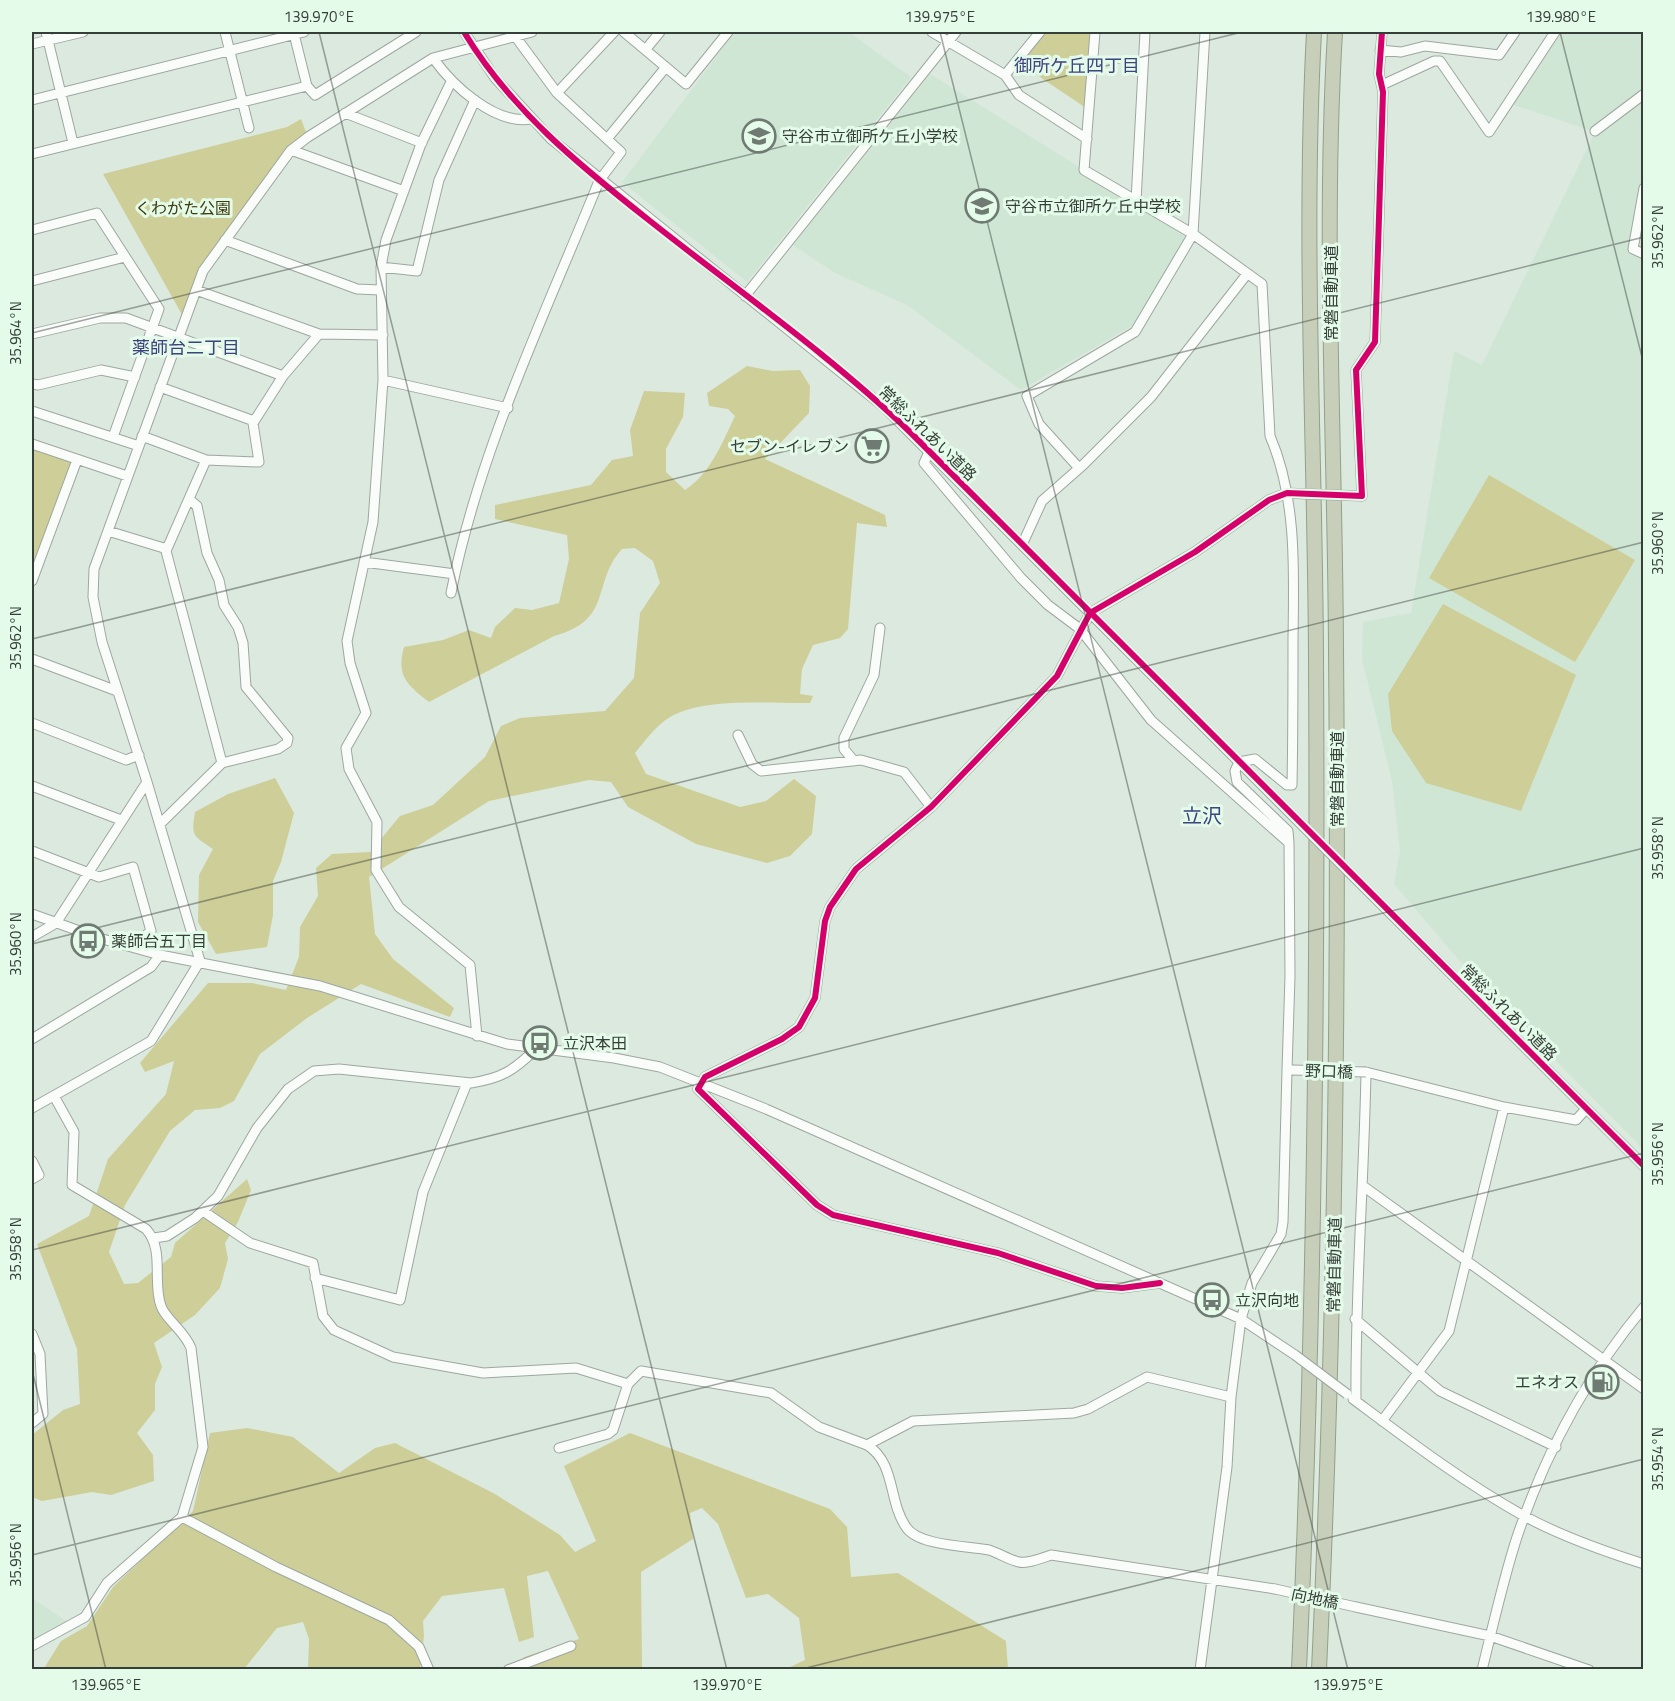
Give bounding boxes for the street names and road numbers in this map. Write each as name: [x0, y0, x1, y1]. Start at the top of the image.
street label: 常磐自動車道: [1319, 245, 1343, 341]
street label: 常総ふれあい道路: [874, 380, 982, 486]
street label: 常磐自動車道: [1325, 731, 1349, 827]
street label: 常総ふれあい道路: [1455, 958, 1563, 1066]
street label: 野口橋: [1305, 1058, 1353, 1084]
street label: 常磐自動車道: [1321, 1217, 1347, 1313]
street label: 向地橋: [1289, 1581, 1341, 1615]

